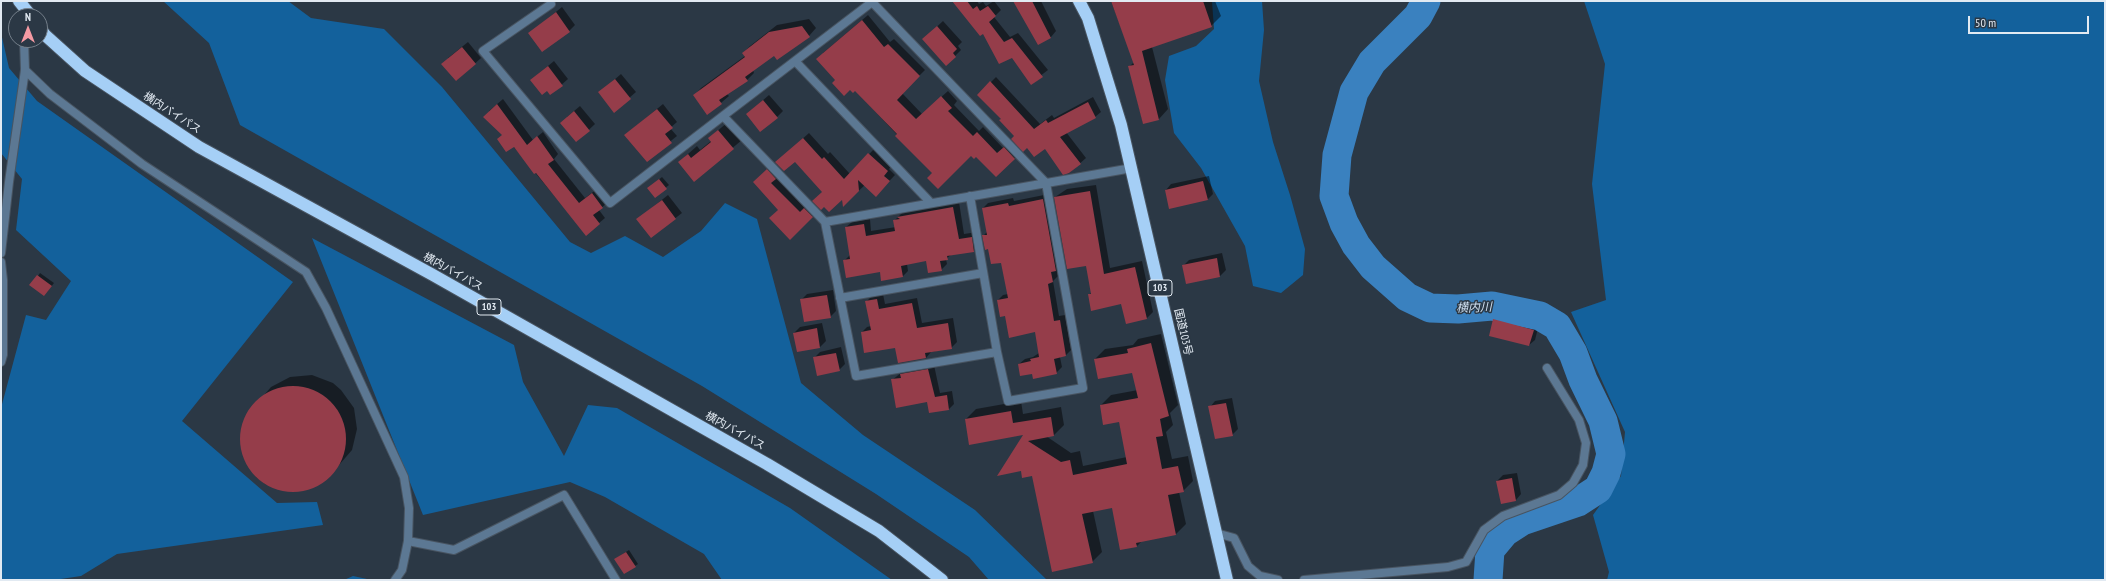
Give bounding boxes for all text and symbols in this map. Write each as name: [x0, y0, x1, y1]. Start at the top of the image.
north arrow: [8, 8, 48, 48]
scale bar: [1970, 8, 2091, 34]
text: N: [25, 10, 31, 24]
text: 50 m: [1975, 15, 1996, 30]
street label: 横内バイパス: [141, 89, 203, 137]
street label: 横内バイパス: [421, 250, 485, 294]
road number: 103: [1148, 280, 1172, 296]
road number: 103: [477, 299, 501, 315]
water label: 横内川: [1456, 300, 1492, 316]
street label: 国道103号: [1171, 307, 1195, 357]
street label: 横内バイパス: [703, 409, 767, 453]

